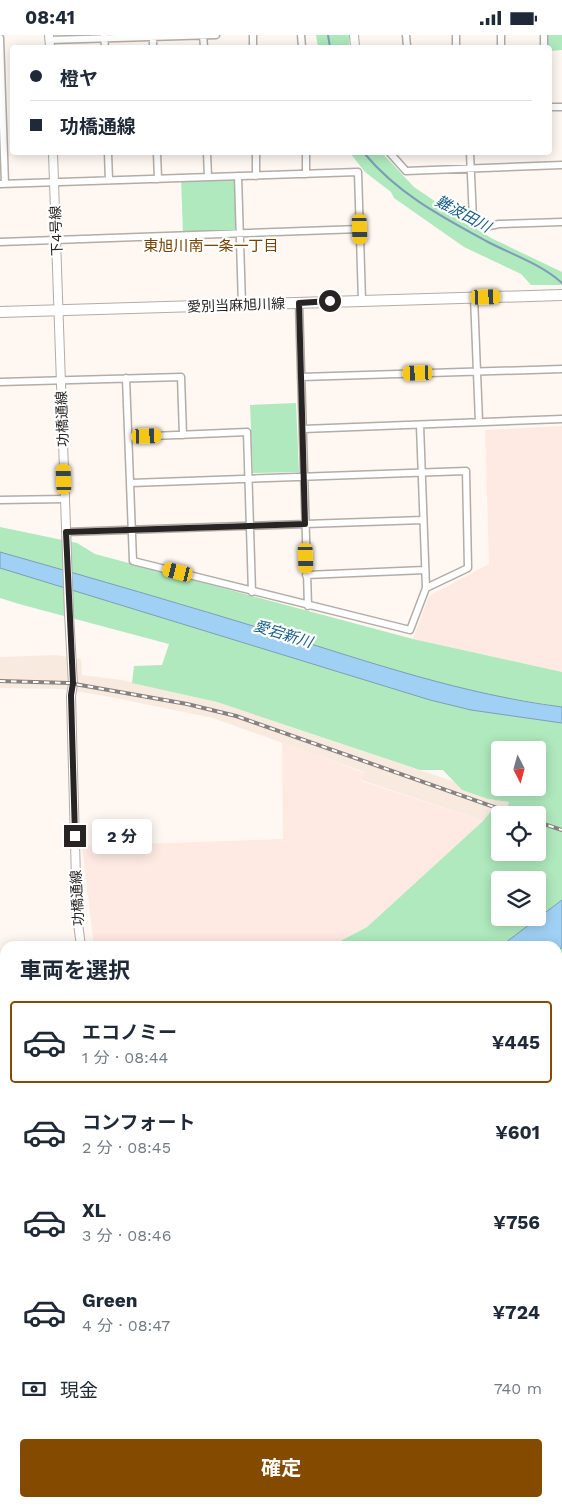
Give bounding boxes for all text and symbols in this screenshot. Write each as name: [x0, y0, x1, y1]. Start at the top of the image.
text: 08:41: [25, 6, 75, 29]
text: 橙ヤ: [60, 67, 98, 90]
text: 功橋通線: [60, 115, 136, 138]
water label: 難波田川: [432, 192, 495, 237]
street label: 下4号線: [47, 205, 65, 257]
car: [351, 214, 368, 244]
district label: 東旭川南一条一丁目: [143, 237, 279, 255]
car: [470, 289, 501, 305]
route start: [319, 290, 341, 312]
street label: 愛別当麻旭川線: [187, 295, 285, 315]
car: [402, 365, 433, 381]
street label: 功橋通線: [53, 391, 71, 447]
car: [131, 428, 162, 444]
car: [55, 464, 72, 494]
car: [297, 543, 314, 573]
car: [161, 561, 194, 583]
water label: 愛宕新川: [252, 617, 316, 652]
north arrow: [491, 741, 546, 796]
map controls: [491, 741, 546, 926]
button: locate: [491, 806, 546, 861]
callout: 2 分: [92, 819, 152, 853]
route end: [64, 825, 86, 847]
text: 2 分: [107, 827, 137, 846]
street label: 功橋通線: [68, 870, 86, 926]
button: layers: [491, 871, 546, 926]
text: 車両を選択: [20, 958, 130, 983]
icon: car: [22, 1020, 67, 1065]
text: エコノミー: [82, 1021, 177, 1044]
text: ¥445: [492, 1031, 540, 1054]
text: 1 分 · 08:44: [82, 1048, 168, 1067]
icon: car: [22, 1110, 67, 1155]
text: コンフォート: [82, 1111, 195, 1134]
text: ¥601: [495, 1121, 540, 1144]
text: 2 分 · 08:45: [82, 1138, 171, 1157]
text: XL: [82, 1199, 106, 1222]
icon: car: [22, 1200, 67, 1245]
text: ¥756: [493, 1211, 540, 1234]
text: 3 分 · 08:46: [82, 1226, 171, 1245]
text: Green: [82, 1289, 138, 1312]
icon: car: [22, 1290, 67, 1335]
text: ¥724: [492, 1301, 540, 1324]
text: 4 分 · 08:47: [82, 1316, 170, 1335]
icon: cash: [20, 1375, 48, 1403]
text: 現金: [60, 1379, 98, 1402]
text: 740 m: [494, 1379, 542, 1398]
button: 確定: [20, 1439, 542, 1497]

